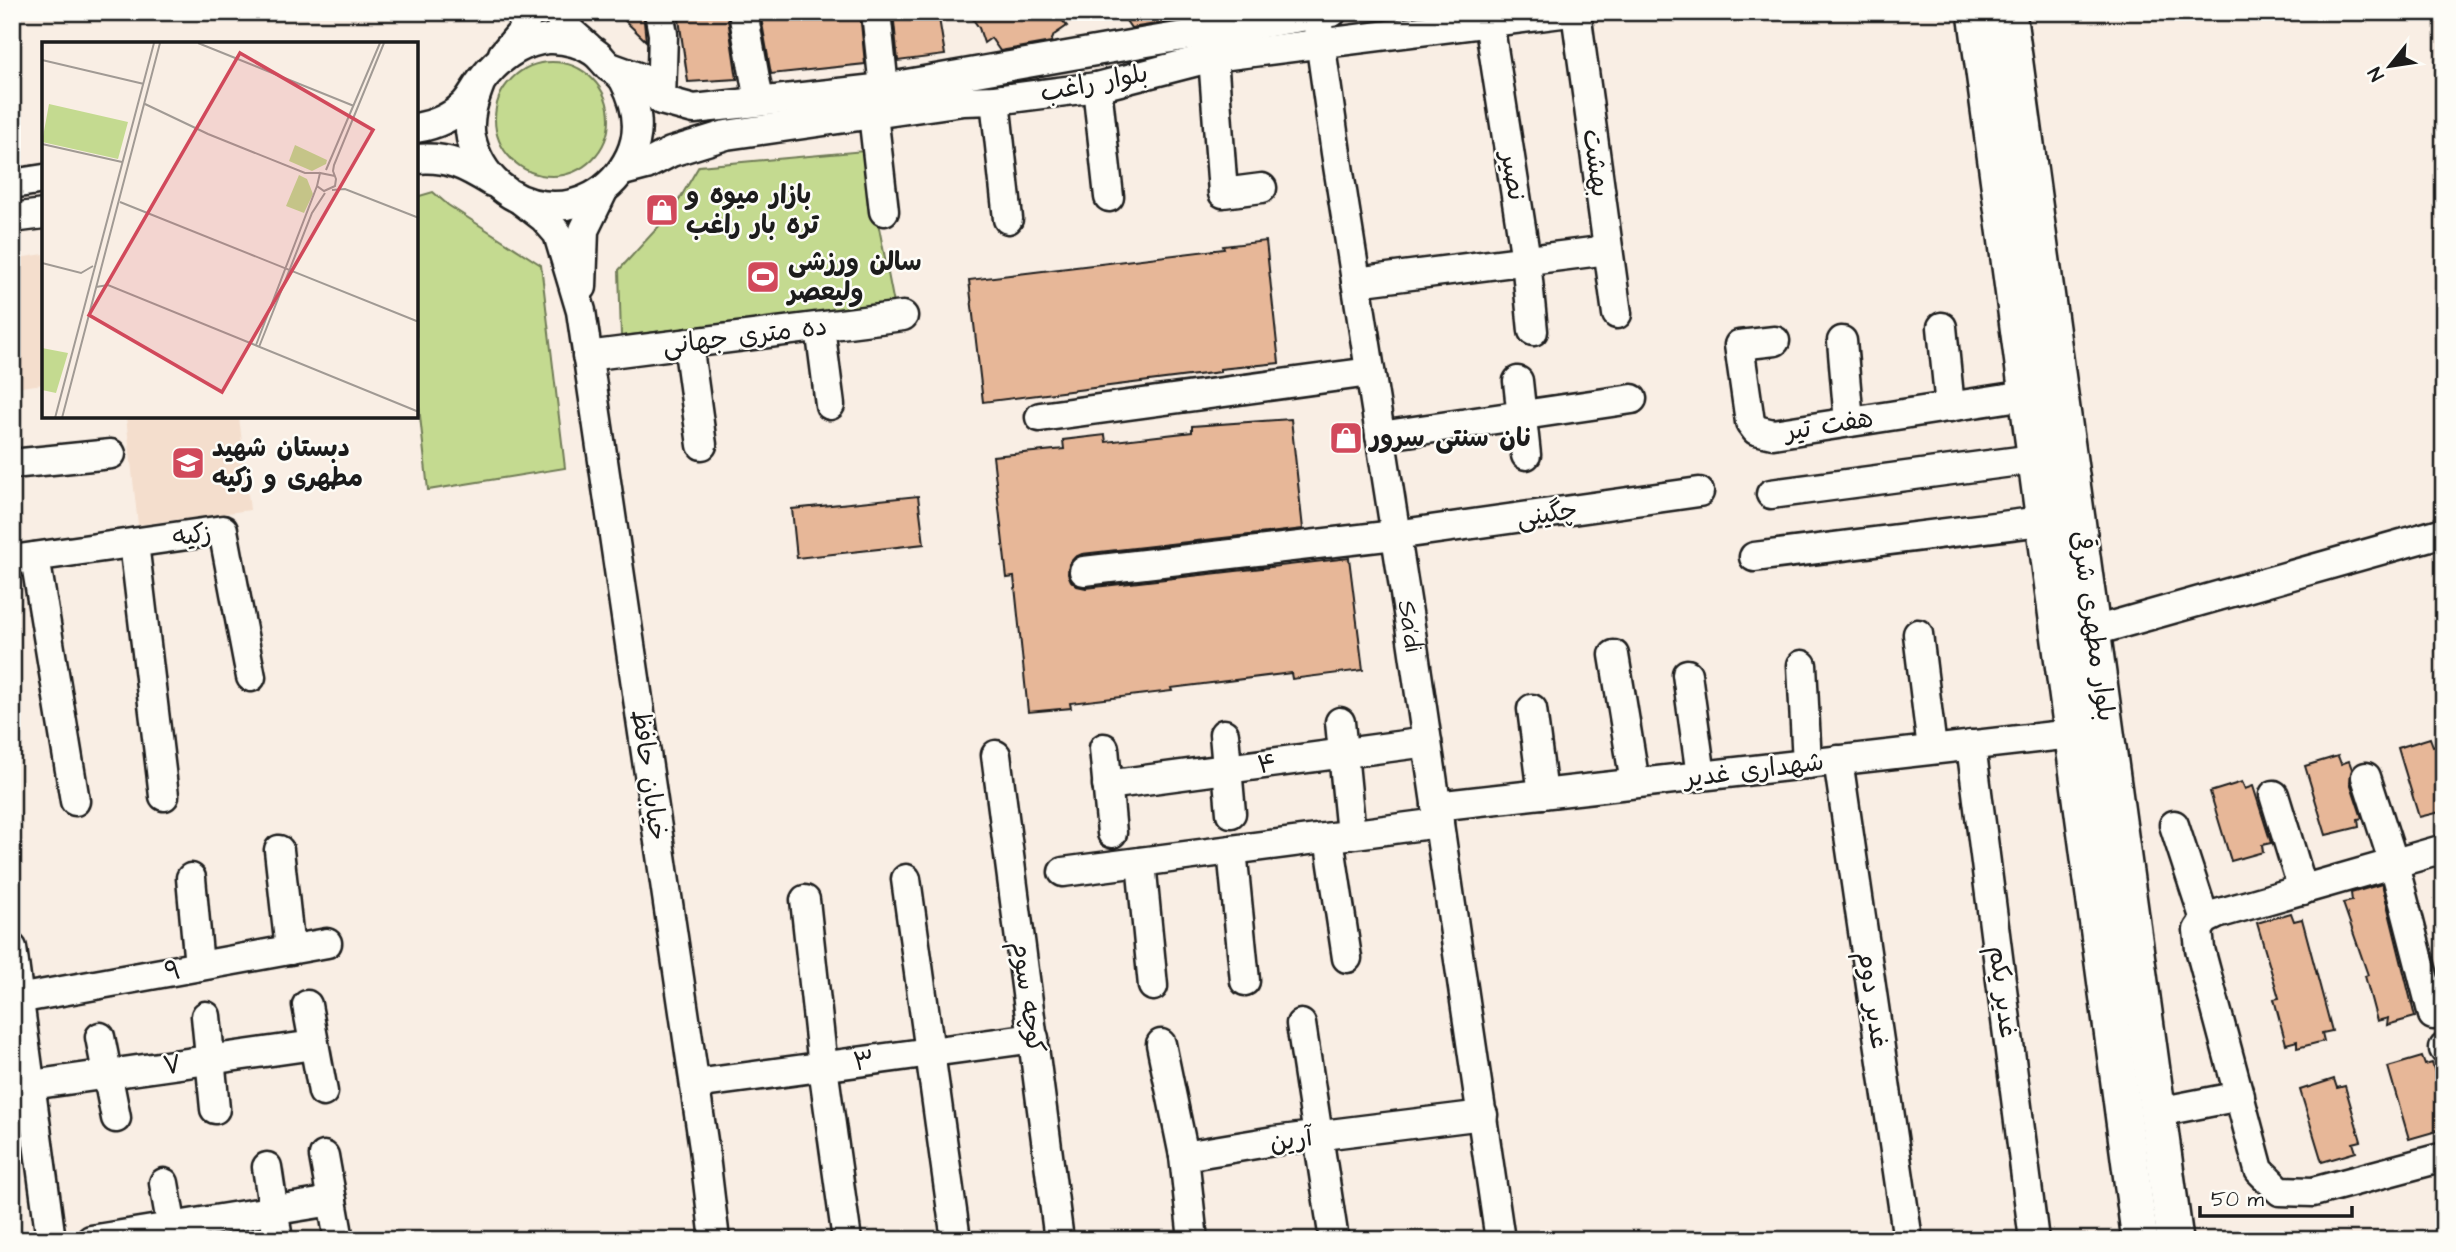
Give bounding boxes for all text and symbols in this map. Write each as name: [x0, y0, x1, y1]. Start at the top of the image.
north arrow: [2354, 32, 2424, 102]
inset map: [42, 42, 418, 418]
street label: بلوار راغب: [1037, 55, 1151, 111]
text: N: [2362, 62, 2391, 86]
street label: بهشت: [1573, 127, 1619, 199]
street label: نصیر: [1491, 147, 1535, 203]
place label: بازار میوه و تره بار راغب: [684, 177, 820, 243]
shop icon: بازار میوه و تره بار راغب: [643, 191, 681, 229]
place label: سالن ورزشی ولیعصر: [785, 244, 922, 310]
sports icon: سالن ورزشی ولیعصر: [744, 258, 782, 296]
street label: ده متری جهانی: [661, 308, 829, 364]
street label: هفت تیر: [1780, 400, 1876, 450]
shop icon: نان سنتی سرور: [1327, 419, 1365, 457]
place label: نان سنتی سرور: [1368, 420, 1531, 456]
place label: دبستان شهید مطهری و زکیه: [212, 430, 363, 496]
school or university icon: دبستان شهید مطهری و زکیه: [169, 444, 207, 482]
street label: چگینی: [1514, 492, 1580, 536]
street label: زکیه: [170, 515, 214, 555]
street label: بلوار مطهری شرقی: [2062, 528, 2124, 724]
street label: Sa'di: [1388, 598, 1432, 654]
street label: خیابان حافظ: [622, 707, 676, 843]
street label: شهداری غدیر: [1680, 744, 1826, 797]
street label: ۴: [1255, 745, 1279, 783]
street label: کوچه سوم: [1001, 939, 1054, 1055]
street label: غدیر یکم: [1978, 944, 2027, 1040]
street label: غدیر دوم: [1847, 949, 1898, 1051]
street label: ۹: [162, 952, 184, 990]
street label: ۳: [851, 1042, 877, 1080]
street label: ۷: [160, 1046, 184, 1084]
street label: آرین: [1267, 1119, 1316, 1161]
scale bar: [2200, 1175, 2353, 1219]
text: 50 m: [2211, 1185, 2265, 1214]

